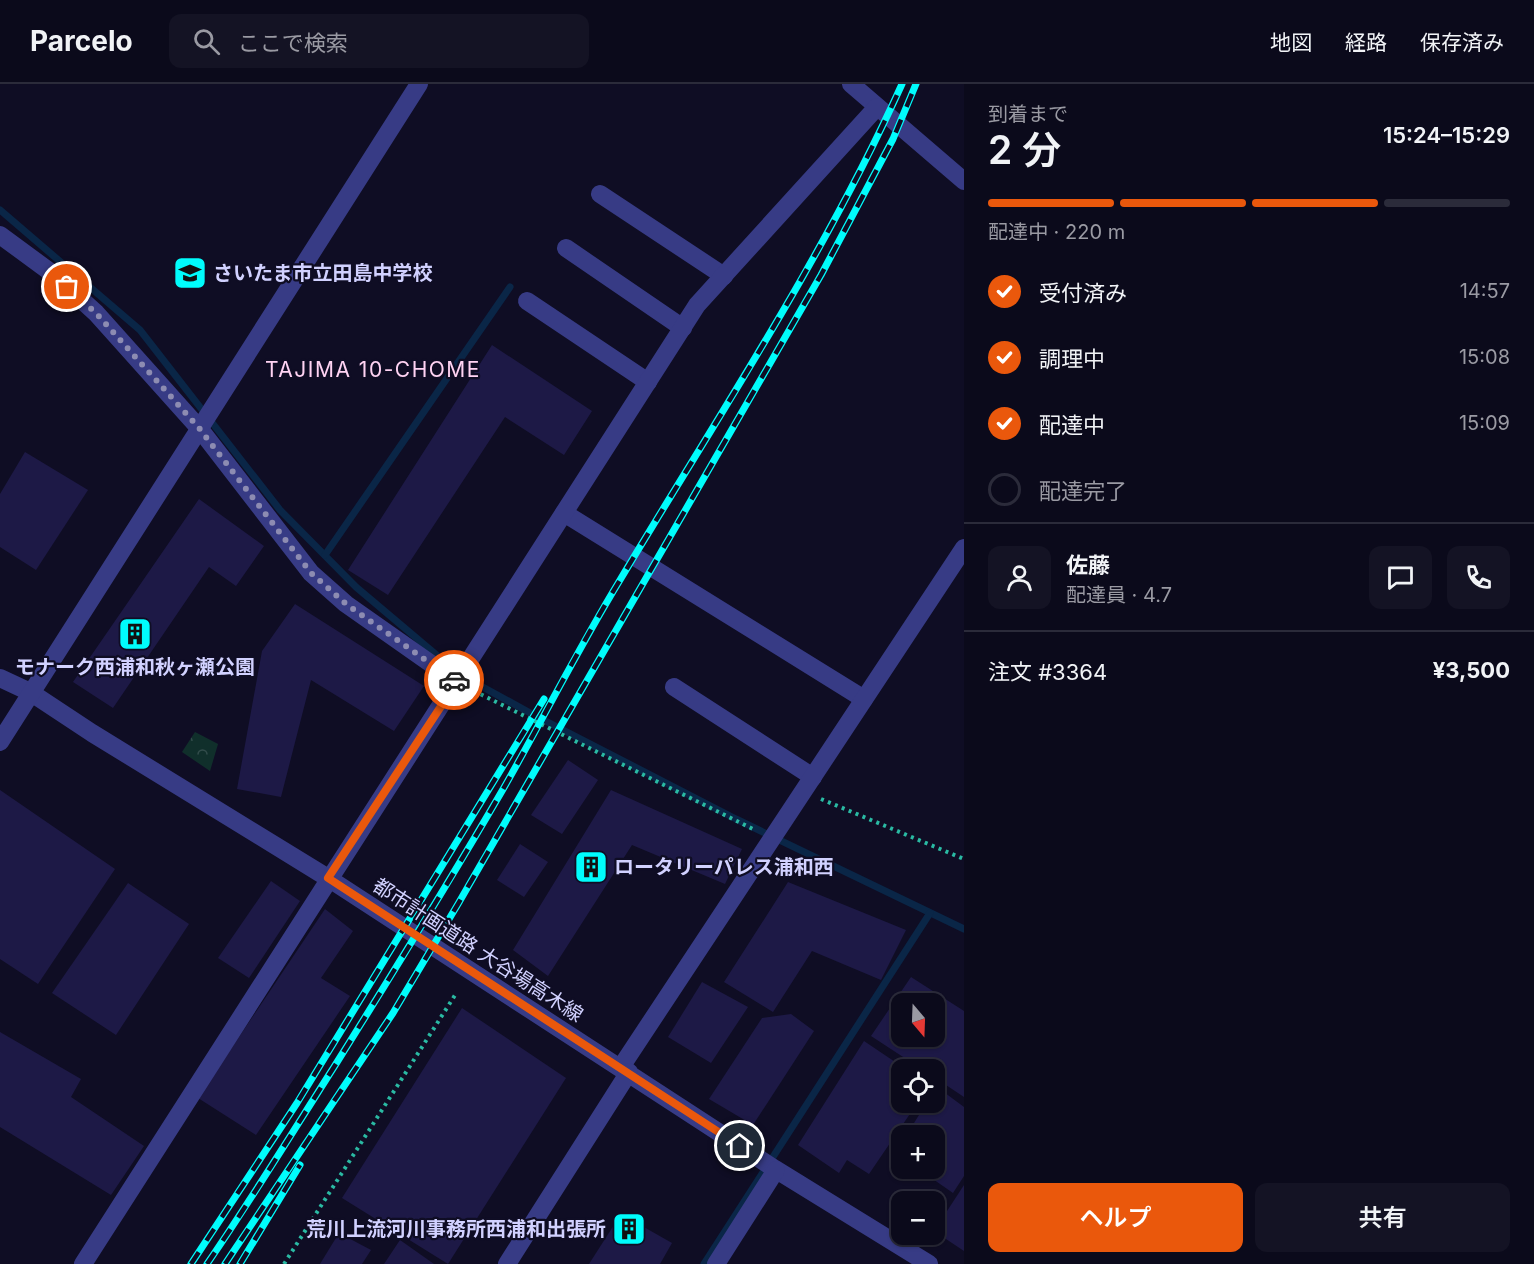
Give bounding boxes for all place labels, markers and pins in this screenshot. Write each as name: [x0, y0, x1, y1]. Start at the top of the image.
school or university icon: さいたま市立田島中学校: [172, 255, 208, 291]
pin: [41, 261, 92, 312]
place label: さいたま市立田島中学校: [213, 261, 432, 285]
building icon: モナーク西浦和秋ヶ瀬公園: [117, 616, 153, 652]
place label: モナーク西浦和秋ヶ瀬公園: [15, 655, 255, 679]
building icon: ロータリーパレス浦和西: [573, 849, 609, 885]
place label: ロータリーパレス浦和西: [614, 855, 834, 879]
pin: [714, 1120, 765, 1171]
building icon: 荒川上流河川事務所西浦和出張所: [611, 1211, 647, 1247]
place label: 荒川上流河川事務所西浦和出張所: [306, 1217, 606, 1241]

